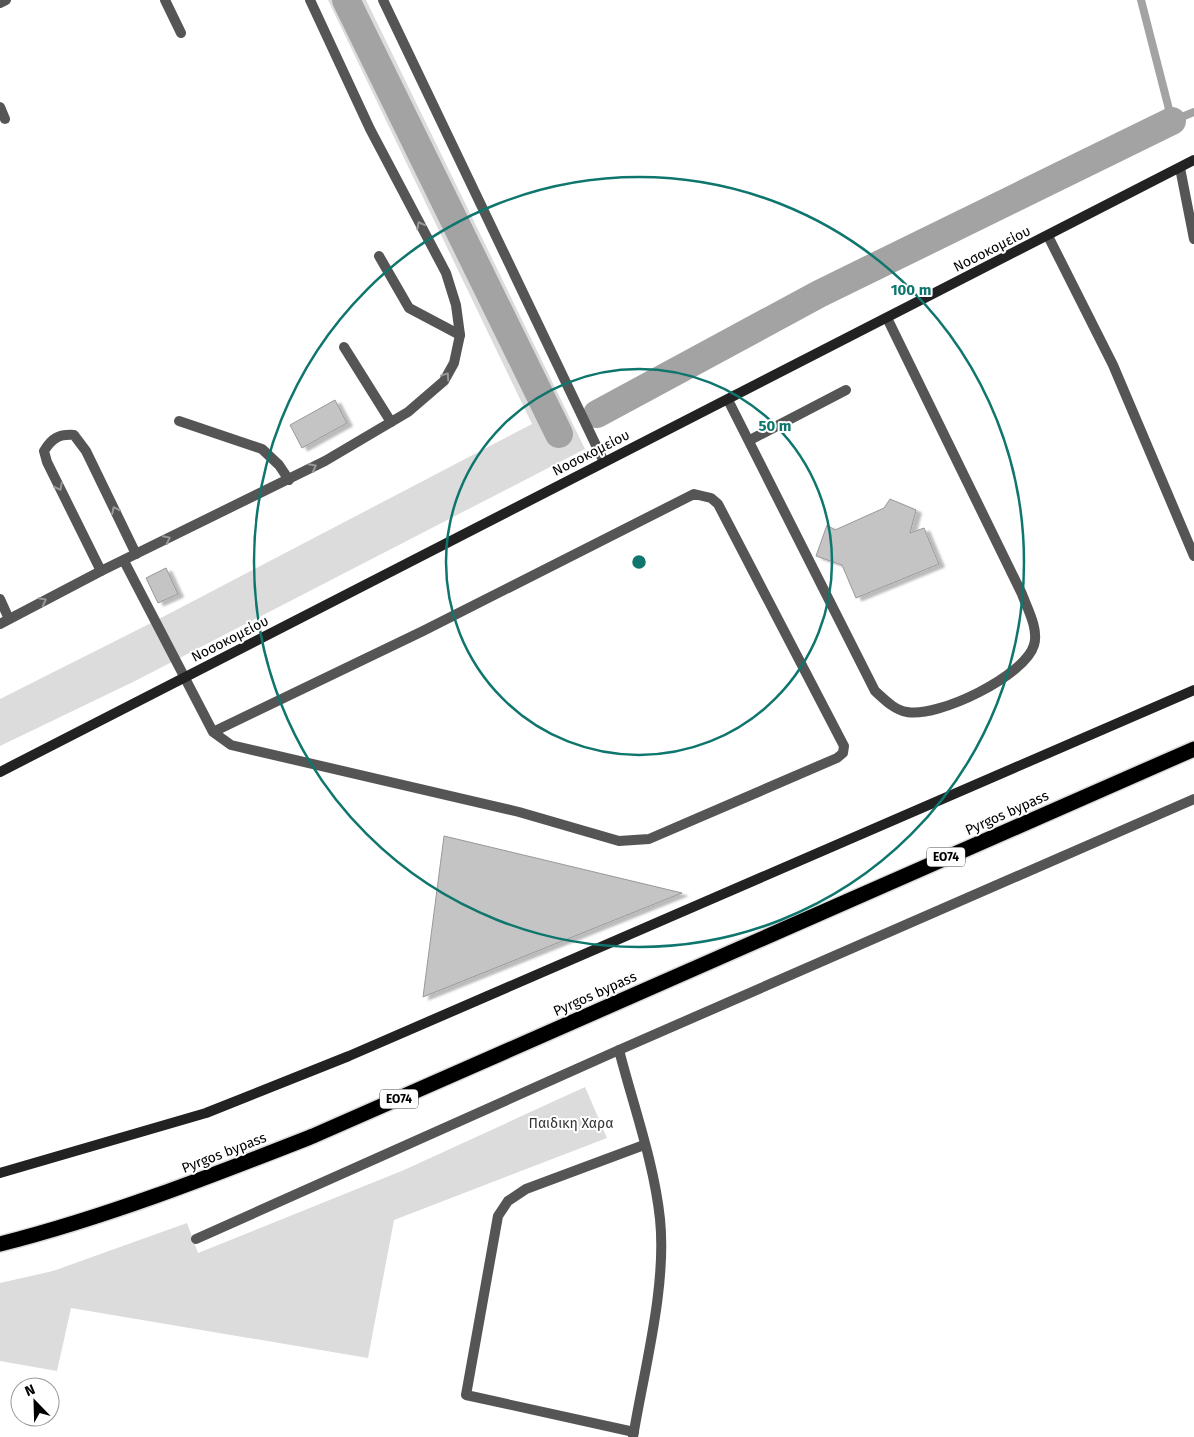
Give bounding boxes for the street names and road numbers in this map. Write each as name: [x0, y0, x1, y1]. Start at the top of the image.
street label: Νοσοκομείου: [950, 222, 1034, 276]
street label: Νοσοκομείου: [549, 426, 633, 480]
street label: Νοσοκομείου: [188, 612, 272, 666]
street label: Pyrgos bypass: [963, 787, 1052, 839]
road number: ΕΟ74: [927, 848, 965, 866]
street label: Pyrgos bypass: [551, 968, 640, 1020]
road number: ΕΟ74: [380, 1090, 418, 1108]
street label: Pyrgos bypass: [179, 1129, 269, 1177]

